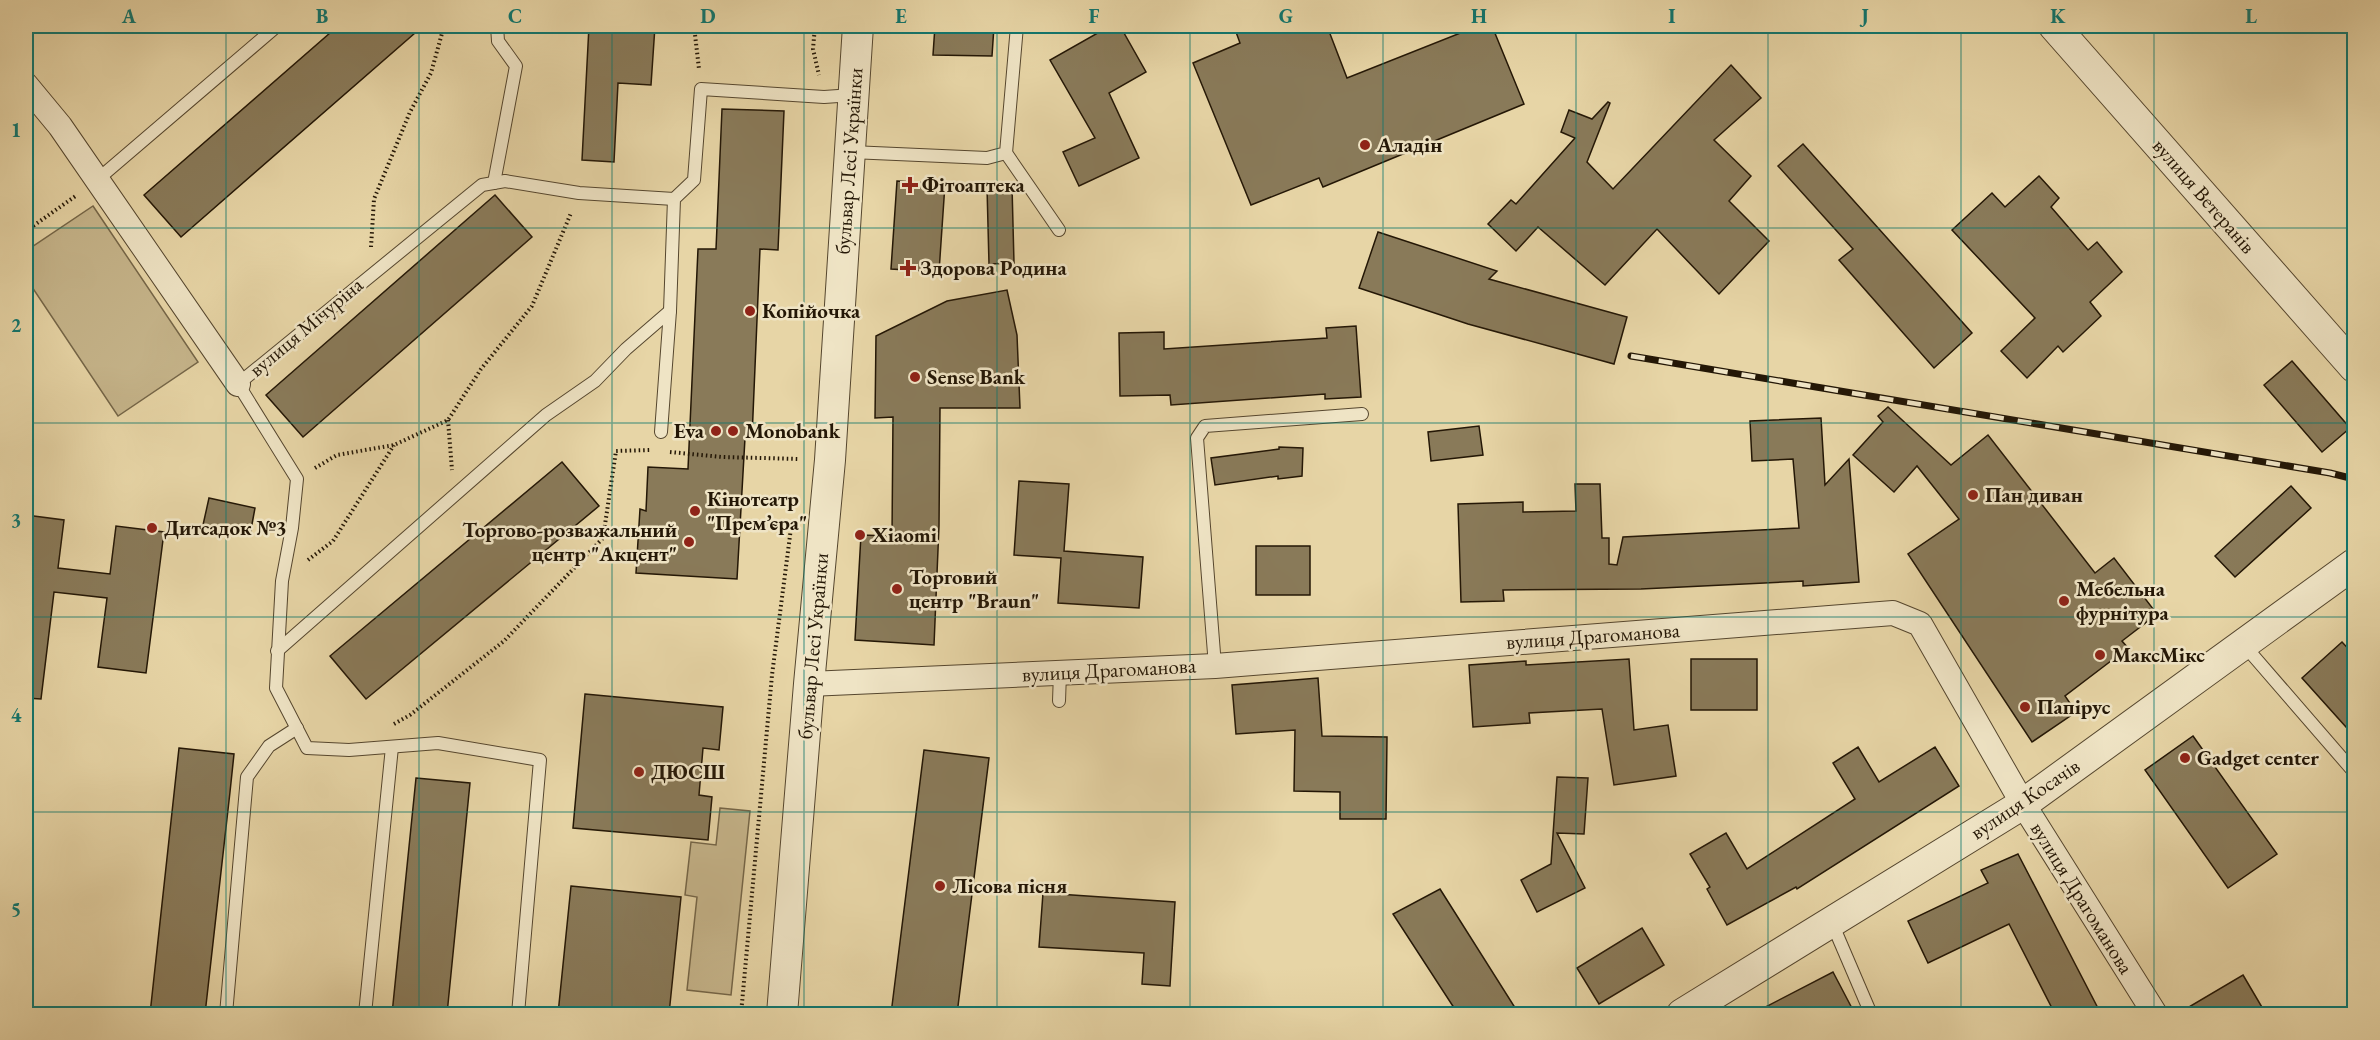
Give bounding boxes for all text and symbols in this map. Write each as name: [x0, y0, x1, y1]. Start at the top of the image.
text: A: [121, 3, 137, 29]
text: B: [316, 3, 328, 29]
text: C: [508, 3, 522, 29]
text: D: [700, 3, 716, 29]
text: E: [895, 3, 907, 29]
text: F: [1089, 3, 1100, 29]
text: G: [1279, 3, 1293, 29]
text: H: [1471, 3, 1487, 29]
text: I: [1668, 3, 1676, 29]
text: J: [1859, 3, 1869, 29]
text: K: [2050, 3, 2066, 29]
text: L: [2245, 3, 2257, 29]
street label: бульвар Лесі Українки: [829, 67, 868, 255]
text: 1: [11, 117, 21, 143]
place label: Аладін: [1376, 131, 1442, 158]
street label: вулиця Ветеранів: [2147, 132, 2262, 259]
marker: Аладін: [1358, 138, 1372, 152]
place label: Фітоаптека: [922, 171, 1025, 198]
marker: Фітоаптека: [903, 178, 917, 192]
place label: Здорова Родина: [920, 254, 1067, 281]
marker: Здорова Родина: [901, 261, 915, 275]
street label: вулиця Мічуріна: [243, 271, 369, 382]
place label: Копійочка: [762, 297, 861, 324]
marker: Копійочка: [743, 304, 757, 318]
text: 2: [11, 312, 22, 338]
place label: Sense Bank: [927, 363, 1026, 390]
marker: Sense Bank: [908, 370, 922, 384]
place label: Eva: [674, 417, 705, 444]
place label: Monobank: [745, 417, 841, 444]
marker: Eva: [709, 424, 723, 438]
marker: Monobank: [726, 424, 740, 438]
place label: Пан диван: [1985, 481, 2083, 508]
place label: Кінотеатр "Прем’єра": [707, 485, 807, 536]
marker: Пан диван: [1966, 488, 1980, 502]
marker: Кінотеатр "Прем’єра": [688, 504, 702, 518]
text: 3: [11, 507, 21, 533]
place label: Дитсадок №3: [164, 514, 287, 541]
place label: Торгово-розважальний центр "Акцент": [462, 516, 677, 567]
marker: Дитсадок №3: [145, 521, 159, 535]
place label: Xiaomi: [871, 521, 937, 548]
marker: Xiaomi: [853, 528, 867, 542]
marker: Торгово-розважальний центр "Акцент": [682, 535, 696, 549]
street label: бульвар Лесі Українки: [791, 552, 834, 740]
place label: Торговий центр "Braun": [909, 563, 1039, 614]
place label: Мебельна фурнітура: [2076, 575, 2169, 626]
marker: Торговий центр "Braun": [890, 582, 904, 596]
marker: Мебельна фурнітура: [2057, 594, 2071, 608]
street label: вулиця Драгоманова: [1505, 616, 1681, 655]
place label: МаксМікс: [2112, 641, 2205, 668]
marker: МаксМікс: [2093, 648, 2107, 662]
street label: вулиця Драгоманова: [1021, 651, 1197, 688]
place label: Папірус: [2037, 693, 2111, 720]
marker: Папірус: [2018, 700, 2032, 714]
text: 4: [11, 702, 22, 728]
place label: Gadget center: [2197, 744, 2319, 771]
marker: Gadget center: [2178, 751, 2192, 765]
street label: вулиця Косачів: [1965, 752, 2085, 845]
place label: ДЮСШ: [651, 758, 725, 785]
marker: ДЮСШ: [632, 765, 646, 779]
street label: вулиця Драгоманова: [2025, 817, 2140, 979]
place label: Лісова пісня: [952, 872, 1067, 899]
marker: Лісова пісня: [933, 879, 947, 893]
text: 5: [11, 896, 21, 922]

